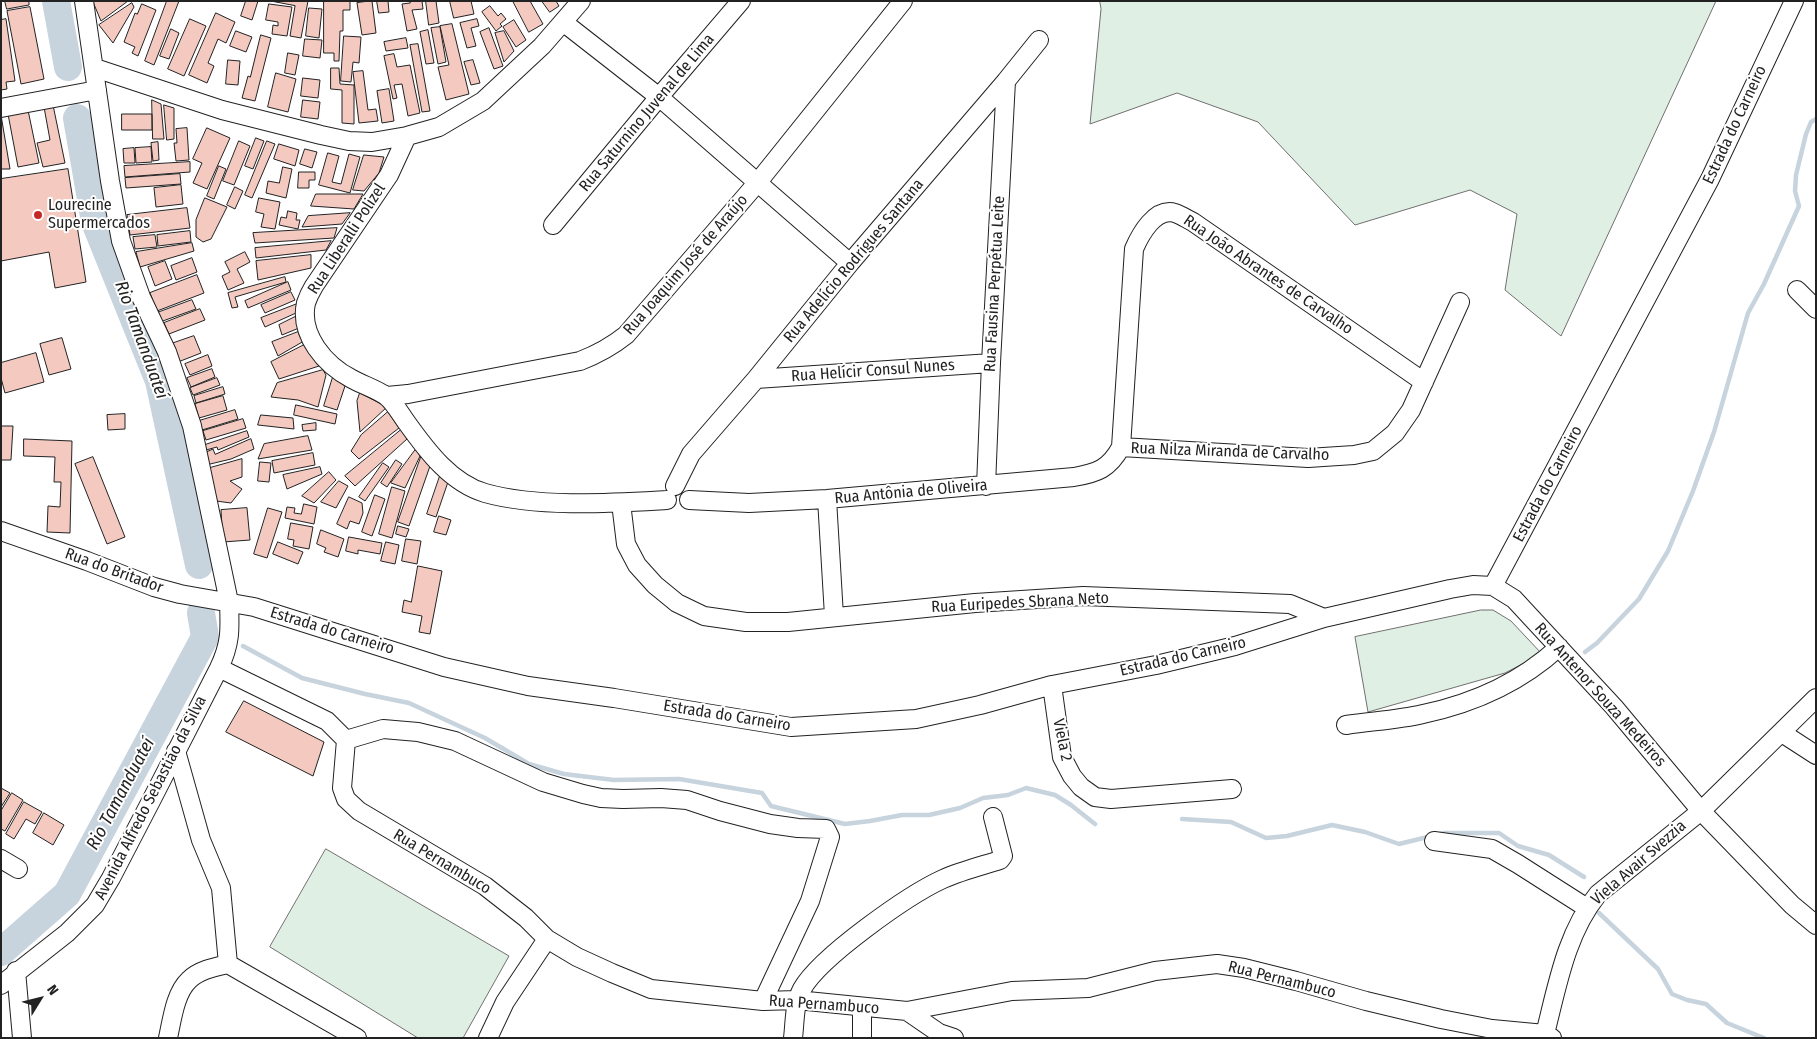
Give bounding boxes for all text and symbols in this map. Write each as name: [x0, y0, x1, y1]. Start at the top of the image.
street label: Rua Saturnino Juvenal de Lima: [575, 30, 719, 196]
street label: Estrada do Carneiro: [1699, 63, 1771, 187]
street label: Rua Adelício Rodrigues Santana: [780, 175, 928, 347]
street label: Rua Liberalli Polizel: [304, 180, 390, 298]
street label: Rua Joaquim José de Araújo: [620, 191, 752, 339]
street label: Rua Fausina Perpétua Leite: [981, 195, 1009, 373]
place label: Lourecine Supermercados: [48, 196, 150, 234]
marker: Lourecine Supermercados: [32, 209, 44, 221]
street label: Rua João Abrantes de Carvalho: [1180, 211, 1356, 339]
water label: Rio Tamanduateí: [110, 278, 172, 402]
street label: Rua Helícir Consul Nunes: [791, 356, 955, 386]
street label: Estrada do Carneiro: [1509, 423, 1587, 545]
street label: Rua Nilza Miranda de Carvalho: [1130, 439, 1330, 465]
street label: Rua Antônia de Oliveira: [834, 476, 988, 508]
street label: Rua do Britador: [62, 544, 166, 598]
street label: Rua Euripedes Sbrana Neto: [931, 589, 1109, 617]
street label: Estrada do Carneiro: [268, 603, 396, 659]
street label: Rua Antenor Souza Medeiros: [1530, 619, 1670, 771]
street label: Estrada do Carneiro: [1118, 633, 1248, 681]
street label: Avenida Alfredo Sebastião da Silva: [91, 693, 211, 903]
street label: Estrada do Carneiro: [662, 696, 792, 736]
street label: Viela 2: [1048, 717, 1076, 763]
water label: Rio Tamanduateí: [82, 734, 160, 854]
street label: Viela Avair Svezzia: [1588, 817, 1690, 909]
street label: Rua Pernambuco: [390, 825, 494, 899]
street label: Rua Pernambuco: [1226, 957, 1338, 1003]
north arrow: [15, 974, 65, 1024]
text: N: [43, 981, 62, 998]
street label: Rua Pernambuco: [768, 992, 880, 1018]

